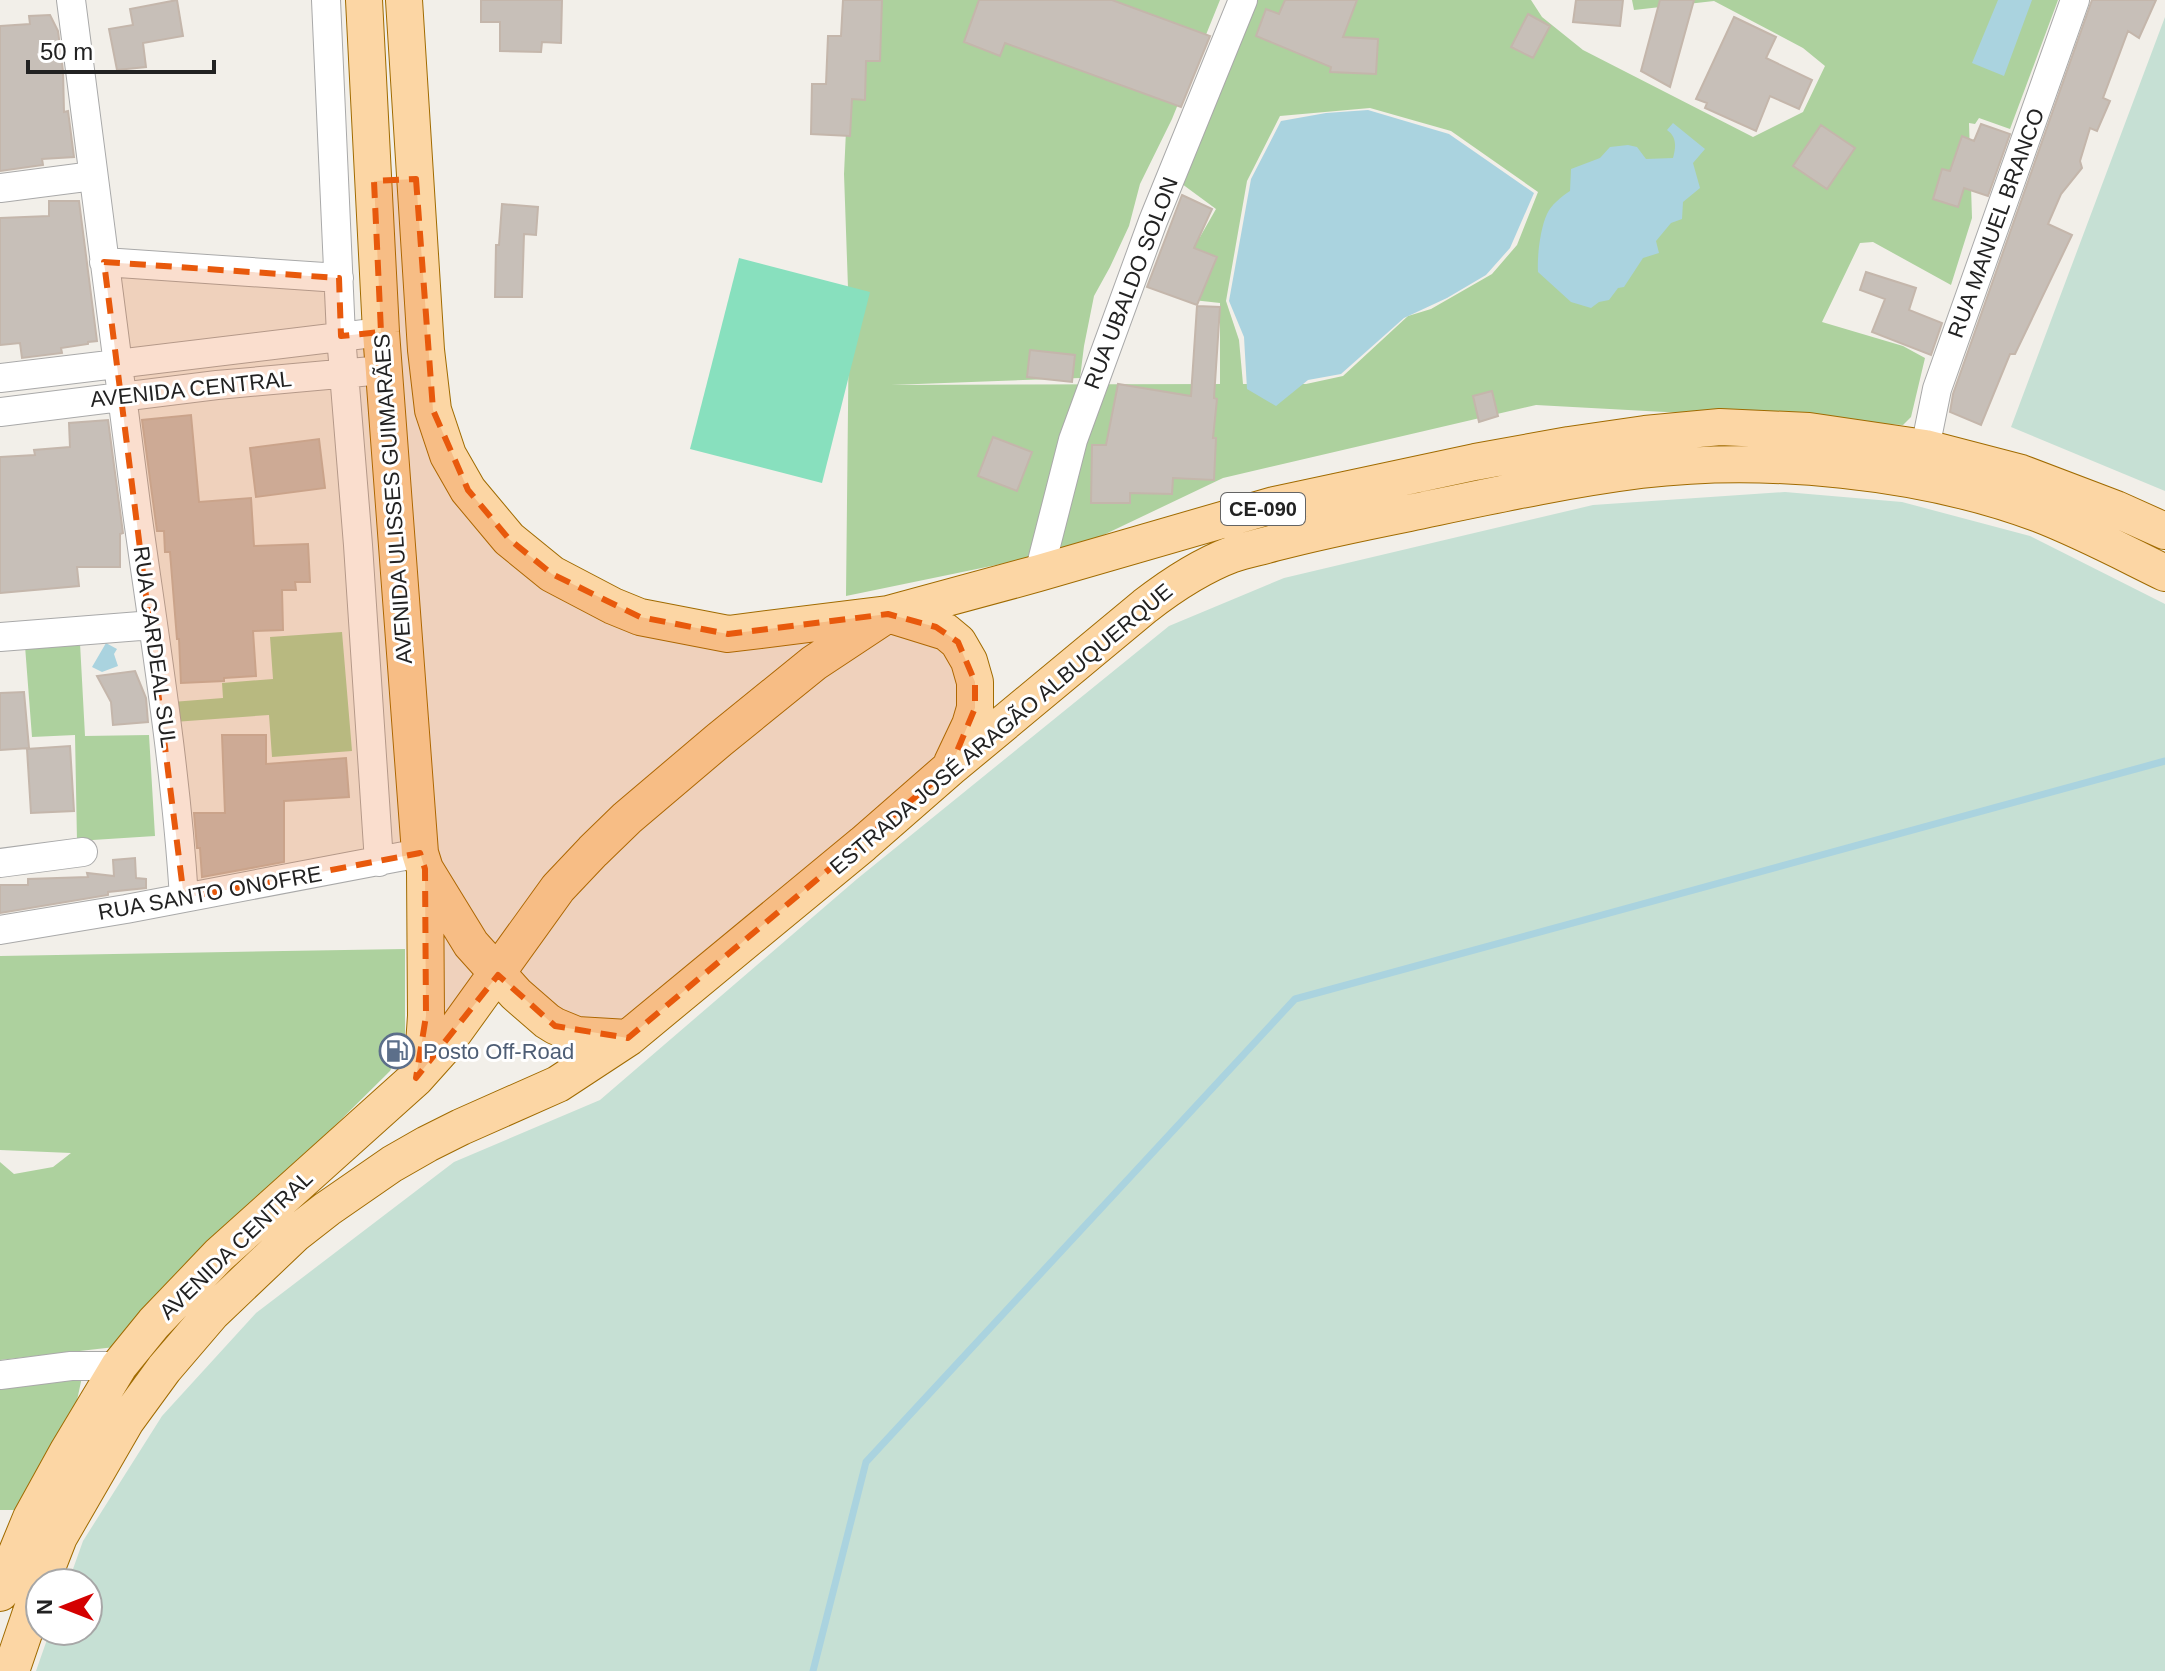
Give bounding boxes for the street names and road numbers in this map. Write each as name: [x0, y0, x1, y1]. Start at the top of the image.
street label: RUA MANUEL BRANCO: [1943, 105, 2049, 341]
street label: RUA UBALDO SOLON: [1079, 174, 1183, 392]
street label: AVENIDA ULISSES GUIMARÃES: [369, 333, 417, 665]
street label: AVENIDA CENTRAL: [89, 366, 293, 412]
road number: CE-090: [1221, 493, 1305, 525]
street label: RUA CARDEAL SUL: [128, 545, 182, 749]
street label: ESTRADA JOSÉ ARAGÃO ALBUQUERQUE: [825, 578, 1177, 880]
street label: RUA SANTO ONOFRE: [96, 861, 324, 925]
street label: AVENIDA CENTRAL: [154, 1166, 318, 1324]

